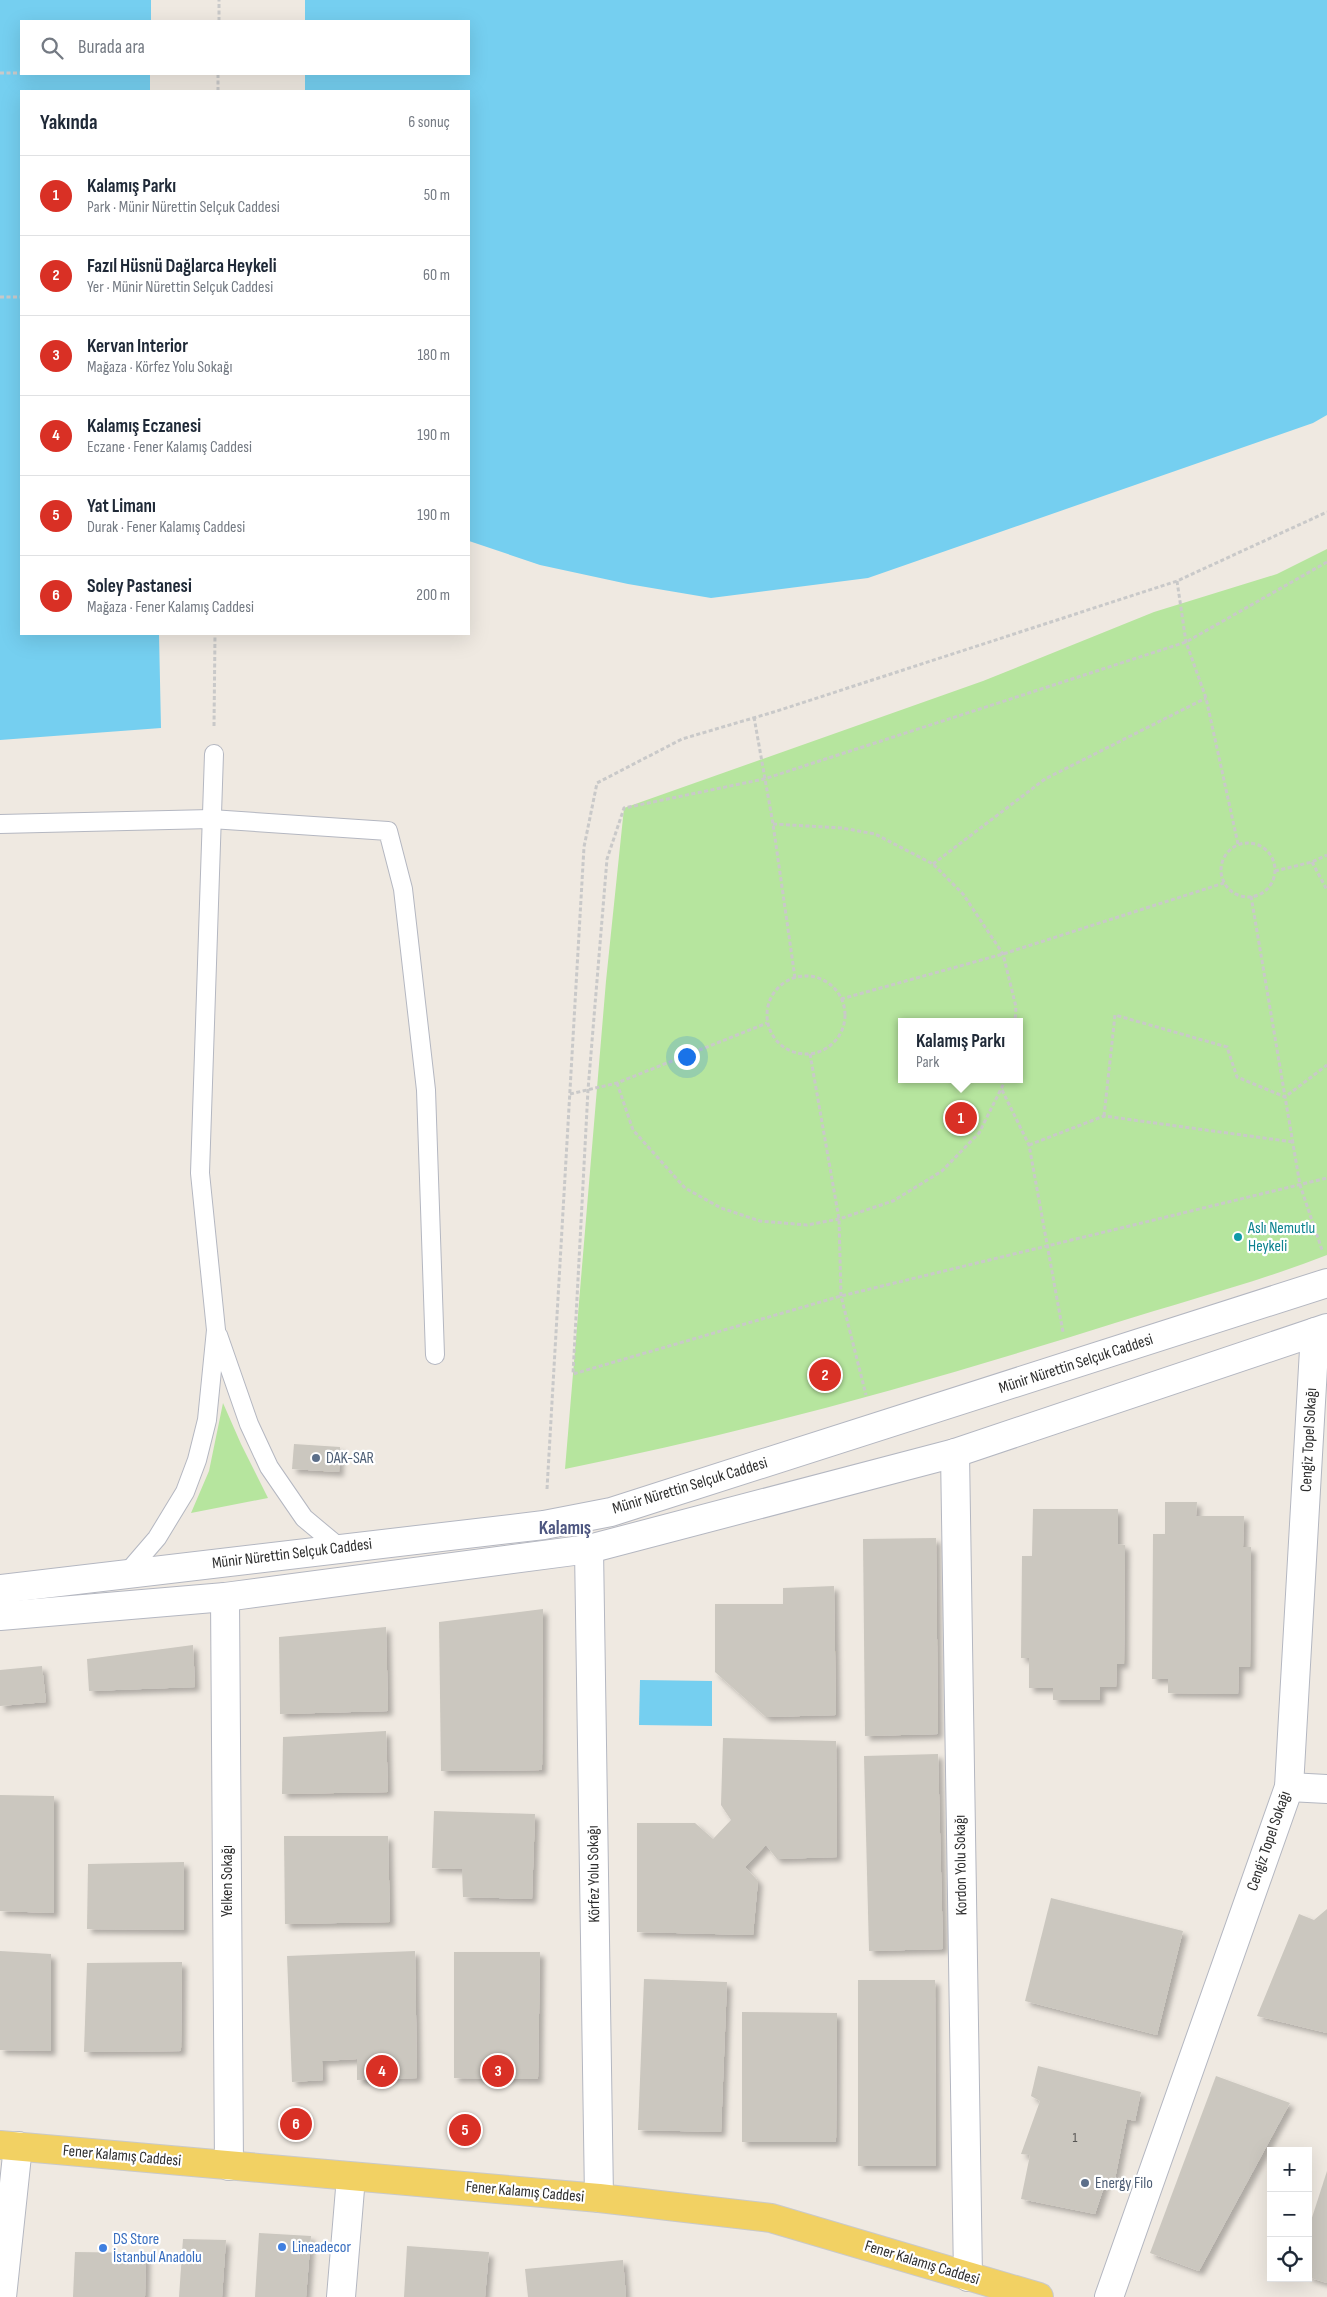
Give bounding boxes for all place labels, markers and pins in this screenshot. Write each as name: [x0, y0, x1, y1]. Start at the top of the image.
pin: 1: [945, 1099, 977, 1137]
place label: Aslı Nemutlu Heykeli: [1247, 1219, 1315, 1256]
marker: Aslı Nemutlu Heykeli: [1232, 1231, 1244, 1243]
pin: 2: [809, 1356, 841, 1394]
place label: DAK-SAR: [326, 1449, 374, 1468]
marker: DAK-SAR: [310, 1452, 322, 1464]
pin: 4: [366, 2052, 398, 2090]
pin: 3: [482, 2052, 514, 2090]
pin: 6: [280, 2105, 312, 2143]
pin: 5: [449, 2111, 481, 2149]
place label: Energy Filo: [1095, 2174, 1153, 2193]
marker: Energy Filo: [1079, 2177, 1091, 2189]
place label: DS Store İstanbul Anadolu: [113, 2230, 202, 2267]
place label: Lineadecor: [292, 2238, 351, 2257]
marker: Lineadecor: [276, 2241, 288, 2253]
marker: DS Store İstanbul Anadolu: [97, 2242, 109, 2254]

